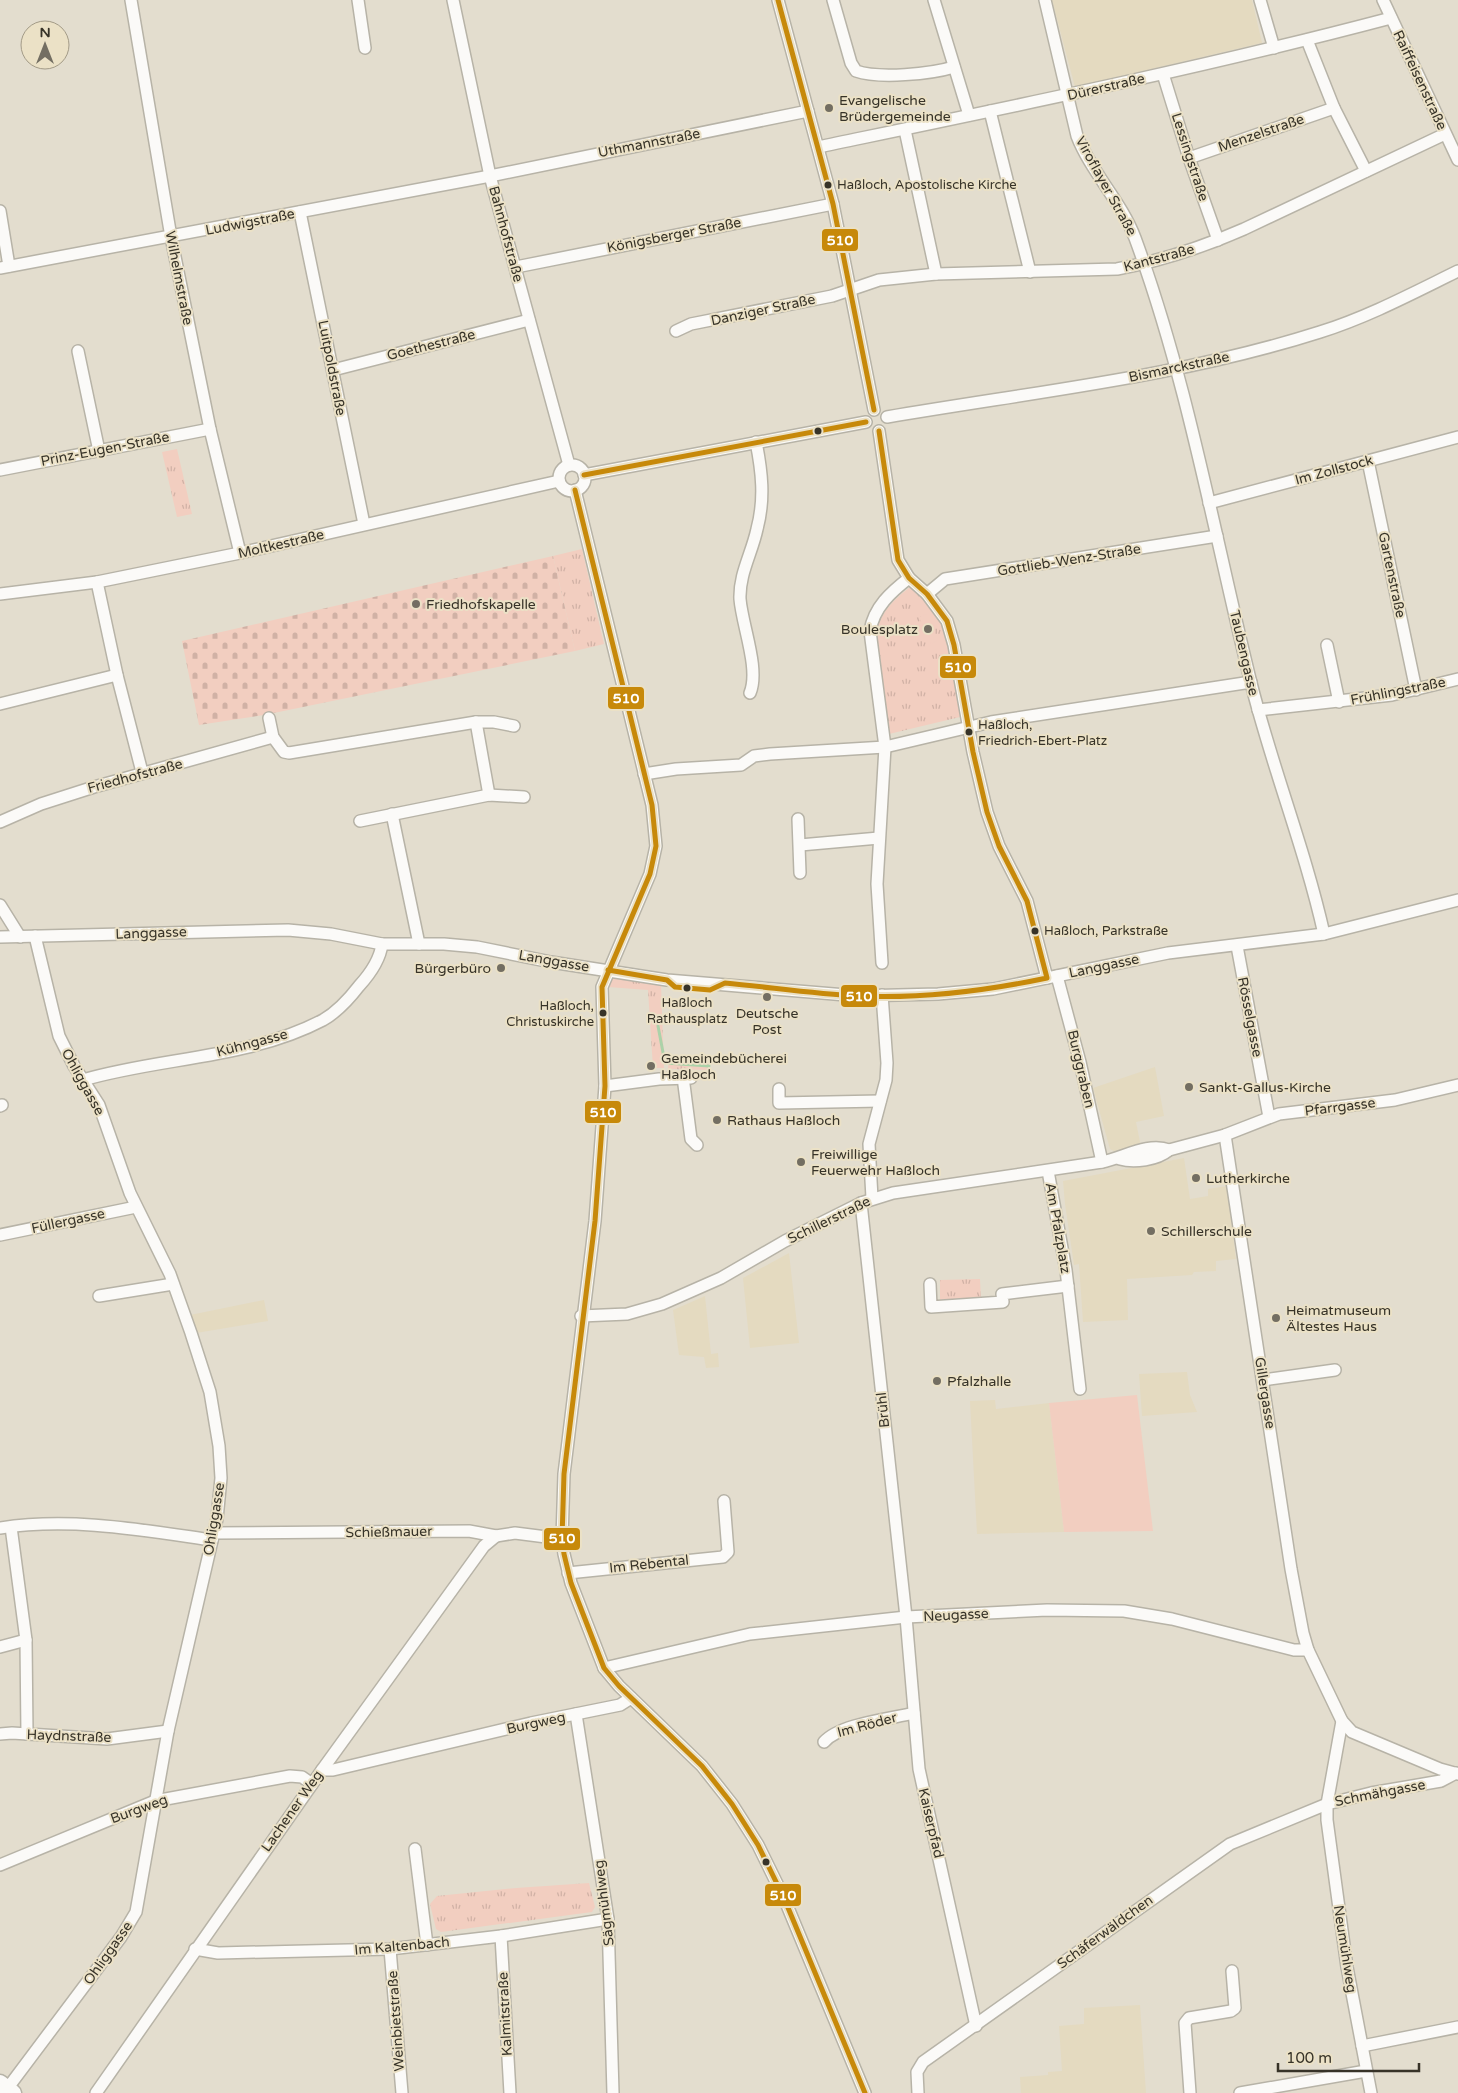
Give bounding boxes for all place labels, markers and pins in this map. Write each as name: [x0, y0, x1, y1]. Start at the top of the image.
place label: Evangelische Brüdergemeinde: [839, 92, 951, 125]
marker: Evangelische Brüdergemeinde: [823, 102, 835, 114]
place label: Haßloch, Apostolische Kirche: [837, 177, 1017, 193]
marker: Haßloch, Apostolische Kirche: [823, 180, 833, 190]
unlabelled marker: [813, 426, 823, 436]
place label: Friedhofskapelle: [426, 596, 536, 613]
marker: Friedhofskapelle: [410, 598, 422, 610]
place label: Boulesplatz: [841, 621, 918, 638]
marker: Boulesplatz: [922, 623, 934, 635]
place label: Haßloch, Friedrich-Ebert-Platz: [978, 717, 1107, 749]
marker: Haßloch, Friedrich-Ebert-Platz: [964, 727, 974, 737]
place label: Haßloch, Parkstraße: [1044, 923, 1168, 939]
marker: Haßloch, Parkstraße: [1030, 926, 1040, 936]
place label: Bürgerbüro: [415, 960, 491, 977]
marker: Bürgerbüro: [495, 962, 507, 974]
marker: Haßloch Rathausplatz: [682, 983, 692, 993]
marker: Deutsche Post: [761, 991, 773, 1003]
place label: Haßloch Rathausplatz: [647, 995, 727, 1027]
place label: Haßloch, Christuskirche: [506, 998, 594, 1030]
place label: Deutsche Post: [736, 1005, 798, 1038]
marker: Haßloch, Christuskirche: [598, 1008, 608, 1018]
place label: Gemeindebücherei Haßloch: [661, 1050, 787, 1083]
marker: Gemeindebücherei Haßloch: [645, 1060, 657, 1072]
place label: Sankt-Gallus-Kirche: [1199, 1079, 1331, 1096]
marker: Sankt-Gallus-Kirche: [1183, 1081, 1195, 1093]
place label: Rathaus Haßloch: [727, 1112, 840, 1129]
marker: Rathaus Haßloch: [711, 1114, 723, 1126]
place label: Freiwillige Feuerwehr Haßloch: [811, 1146, 940, 1179]
marker: Freiwillige Feuerwehr Haßloch: [795, 1156, 807, 1168]
place label: Lutherkirche: [1206, 1170, 1290, 1187]
marker: Lutherkirche: [1190, 1172, 1202, 1184]
place label: Schillerschule: [1161, 1223, 1252, 1240]
marker: Schillerschule: [1145, 1225, 1157, 1237]
place label: Heimatmuseum Ältestes Haus: [1286, 1302, 1391, 1335]
marker: Heimatmuseum Ältestes Haus: [1270, 1312, 1282, 1324]
place label: Pfalzhalle: [947, 1373, 1011, 1390]
marker: Pfalzhalle: [931, 1375, 943, 1387]
unlabelled marker: [761, 1857, 771, 1867]

